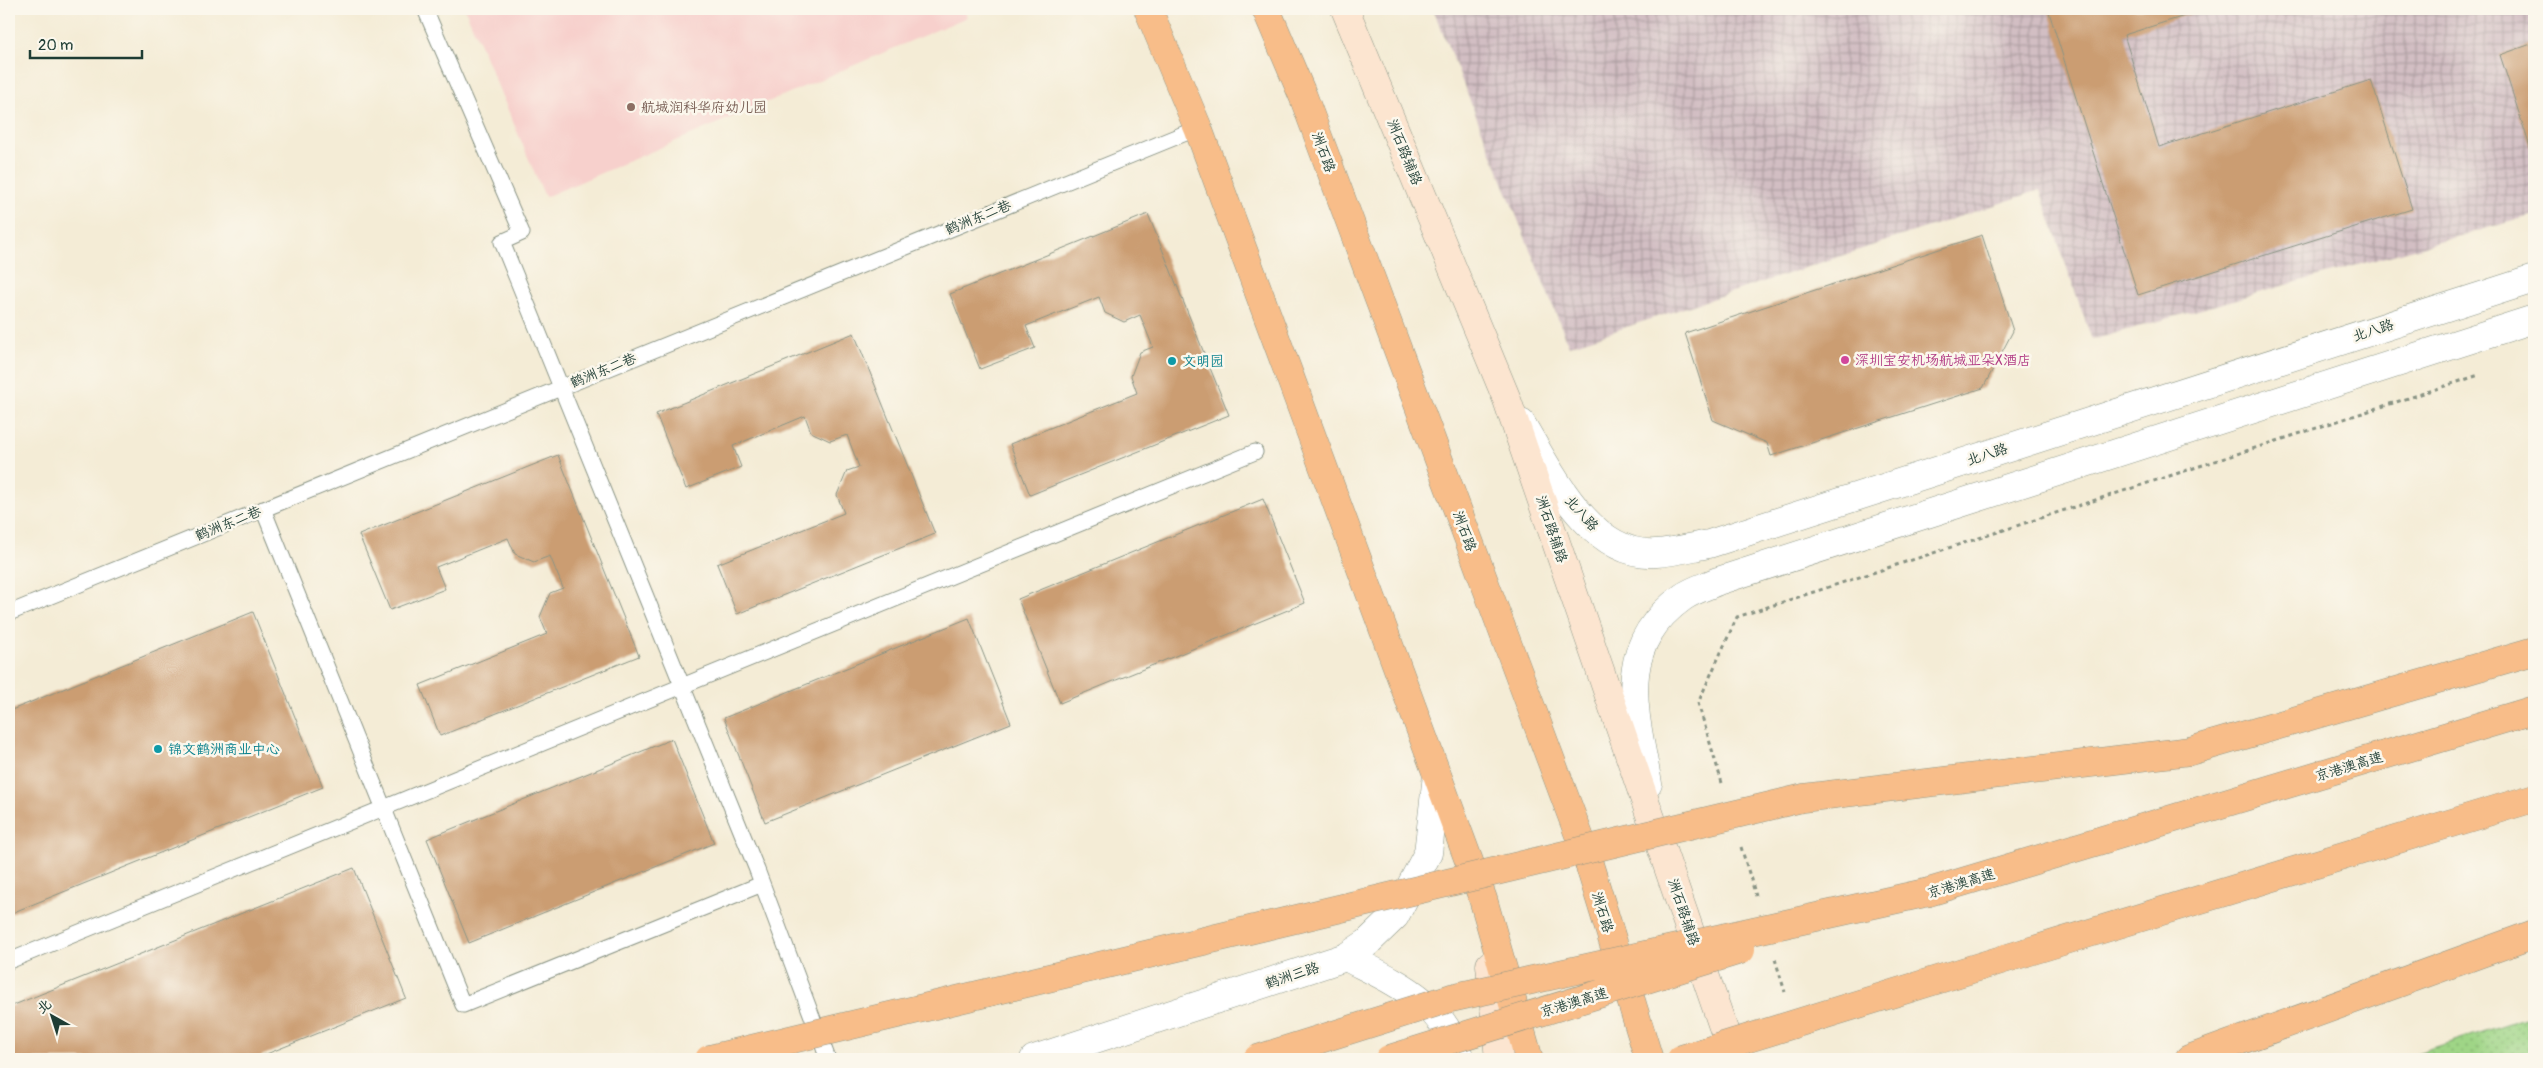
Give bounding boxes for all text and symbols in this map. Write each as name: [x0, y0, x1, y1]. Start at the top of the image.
scale bar: [30, 28, 142, 60]
text: 20 m: [38, 36, 73, 55]
place label: 航城润科华府幼儿园: [641, 99, 767, 116]
marker: 航城润科华府幼儿园: [625, 101, 637, 113]
street label: 洲石路辅路: [1384, 117, 1426, 188]
street label: 洲石路: [1308, 130, 1339, 175]
street label: 鹤洲东二巷: [943, 196, 1015, 238]
street label: 北八路: [2351, 316, 2396, 345]
street label: 鹤洲东二巷: [568, 349, 640, 391]
place label: 深圳宝安机场航城亚朵X酒店: [1855, 352, 2031, 369]
place label: 文明园: [1182, 353, 1224, 370]
marker: 深圳宝安机场航城亚朵X酒店: [1839, 354, 1851, 366]
marker: 文明园: [1166, 355, 1178, 367]
street label: 北八路: [1965, 440, 2010, 469]
street label: 北八路: [1561, 492, 1602, 535]
street label: 洲石路辅路: [1532, 493, 1571, 565]
street label: 鹤洲东二巷: [193, 502, 265, 544]
street label: 洲石路: [1449, 509, 1480, 554]
place label: 锦文鹤洲商业中心: [168, 741, 280, 758]
marker: 锦文鹤洲商业中心: [152, 743, 164, 755]
street label: 京港澳高速: [2313, 748, 2385, 785]
street label: 京港澳高速: [1925, 865, 1997, 902]
street label: 洲石路辅路: [1664, 876, 1703, 948]
street label: 洲石路: [1588, 890, 1617, 935]
street label: 鹤洲三路: [1263, 959, 1321, 992]
street label: 京港澳高速: [1538, 984, 1610, 1021]
north arrow: [28, 990, 78, 1040]
text: 北: [33, 995, 55, 1017]

